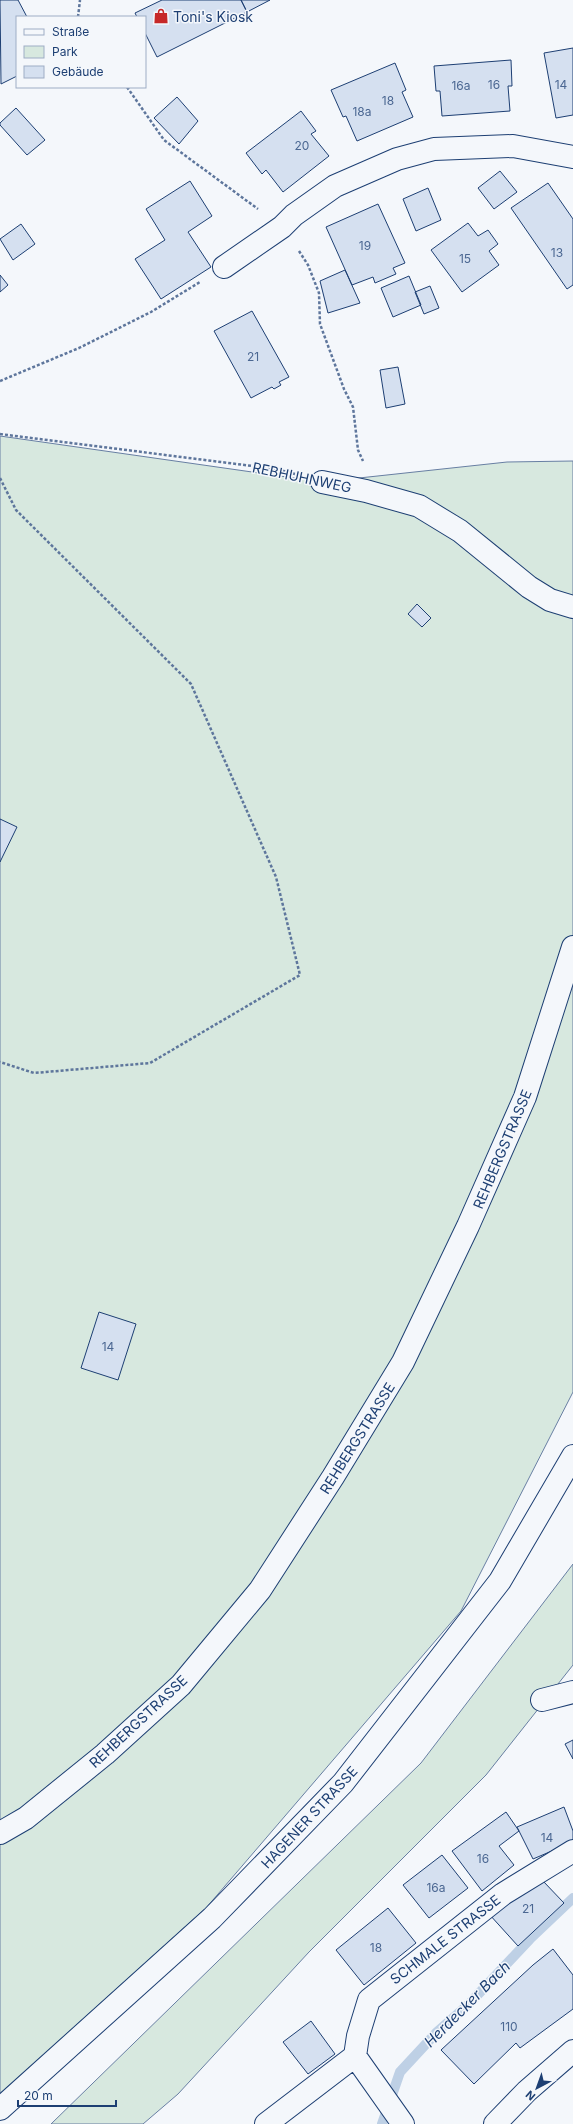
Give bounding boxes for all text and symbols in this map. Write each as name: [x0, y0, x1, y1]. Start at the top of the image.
shop icon: Toni's Kiosk: [152, 7, 170, 25]
place label: Toni's Kiosk: [173, 8, 253, 25]
legend: [16, 16, 146, 88]
text: Straße: [52, 24, 89, 39]
text: Park: [52, 44, 78, 59]
text: Gebäude: [52, 64, 104, 79]
house number: 16: [488, 77, 500, 92]
house number: 14: [555, 77, 568, 92]
house number: 16a: [451, 78, 471, 93]
house number: 18: [382, 93, 394, 108]
house number: 18a: [352, 104, 372, 119]
house number: 20: [295, 138, 309, 153]
house number: 19: [359, 238, 371, 253]
house number: 13: [551, 245, 563, 260]
house number: 15: [459, 251, 471, 266]
house number: 21: [247, 349, 259, 364]
street label: REBHUHNWEG: [251, 458, 353, 496]
street label: REHBERGSTRASSE: [469, 1087, 535, 1211]
house number: 14: [102, 1339, 115, 1354]
street label: REHBERGSTRASSE: [316, 1379, 398, 1497]
street label: REHBERGSTRASSE: [85, 1671, 191, 1771]
street label: HAGENER STRASSE: [257, 1762, 361, 1872]
house number: 14: [541, 1830, 554, 1845]
house number: 16: [477, 1851, 489, 1866]
house number: 16a: [426, 1880, 446, 1895]
street label: SCHMALE STRASSE: [386, 1891, 504, 1987]
house number: 21: [522, 1901, 534, 1916]
house number: 18: [370, 1940, 382, 1955]
water label: Herdecker Bach: [420, 1957, 514, 2051]
house number: 110: [500, 2019, 518, 2034]
north arrow: [517, 2068, 557, 2108]
scale bar: [18, 2082, 116, 2108]
text: 20 m: [24, 2088, 53, 2103]
text: N: [523, 2088, 538, 2104]

